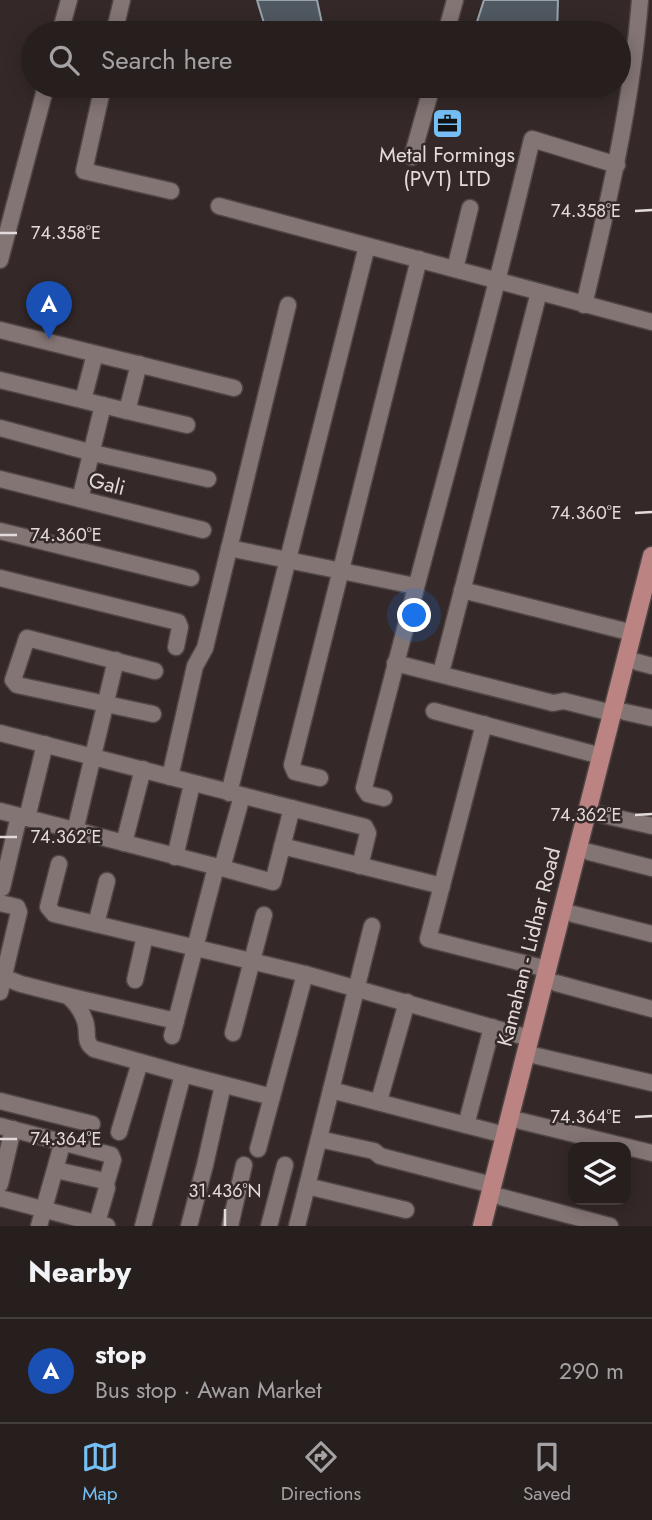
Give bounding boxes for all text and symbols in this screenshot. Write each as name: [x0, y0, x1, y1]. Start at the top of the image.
search box: [21, 21, 631, 98]
icon: search: [45, 41, 83, 79]
text: Search here: [101, 41, 233, 79]
office icon: Metal Formings (PVT) LTD: [430, 106, 464, 140]
place label: Metal Formings (PVT) LTD: [379, 140, 515, 194]
text: 74.358°E: [551, 198, 621, 224]
text: 74.358°E: [31, 220, 101, 246]
pin: A: [26, 281, 72, 339]
street label: Gali: [86, 465, 128, 503]
text: 74.360°E: [550, 500, 622, 526]
text: 74.360°E: [30, 522, 102, 548]
your location: [397, 598, 431, 632]
text: 74.362°E: [551, 802, 621, 828]
text: 74.362°E: [31, 824, 101, 850]
street label: Kamahan - Lidhar Road: [490, 844, 568, 1050]
text: 74.364°E: [551, 1104, 621, 1130]
text: 74.364°E: [31, 1126, 101, 1152]
map controls: [568, 1142, 631, 1205]
button: layers: [568, 1142, 631, 1205]
text: 31.436°N: [189, 1178, 261, 1204]
text: Nearby: [28, 1250, 131, 1293]
text: stop: [95, 1335, 147, 1373]
text: A: [43, 1354, 59, 1388]
text: 290 m: [559, 1354, 624, 1388]
text: Bus stop · Awan Market: [95, 1373, 322, 1407]
tab: Map: [81, 1438, 119, 1507]
tab: Directions: [281, 1438, 361, 1507]
tab: Saved: [523, 1438, 571, 1507]

